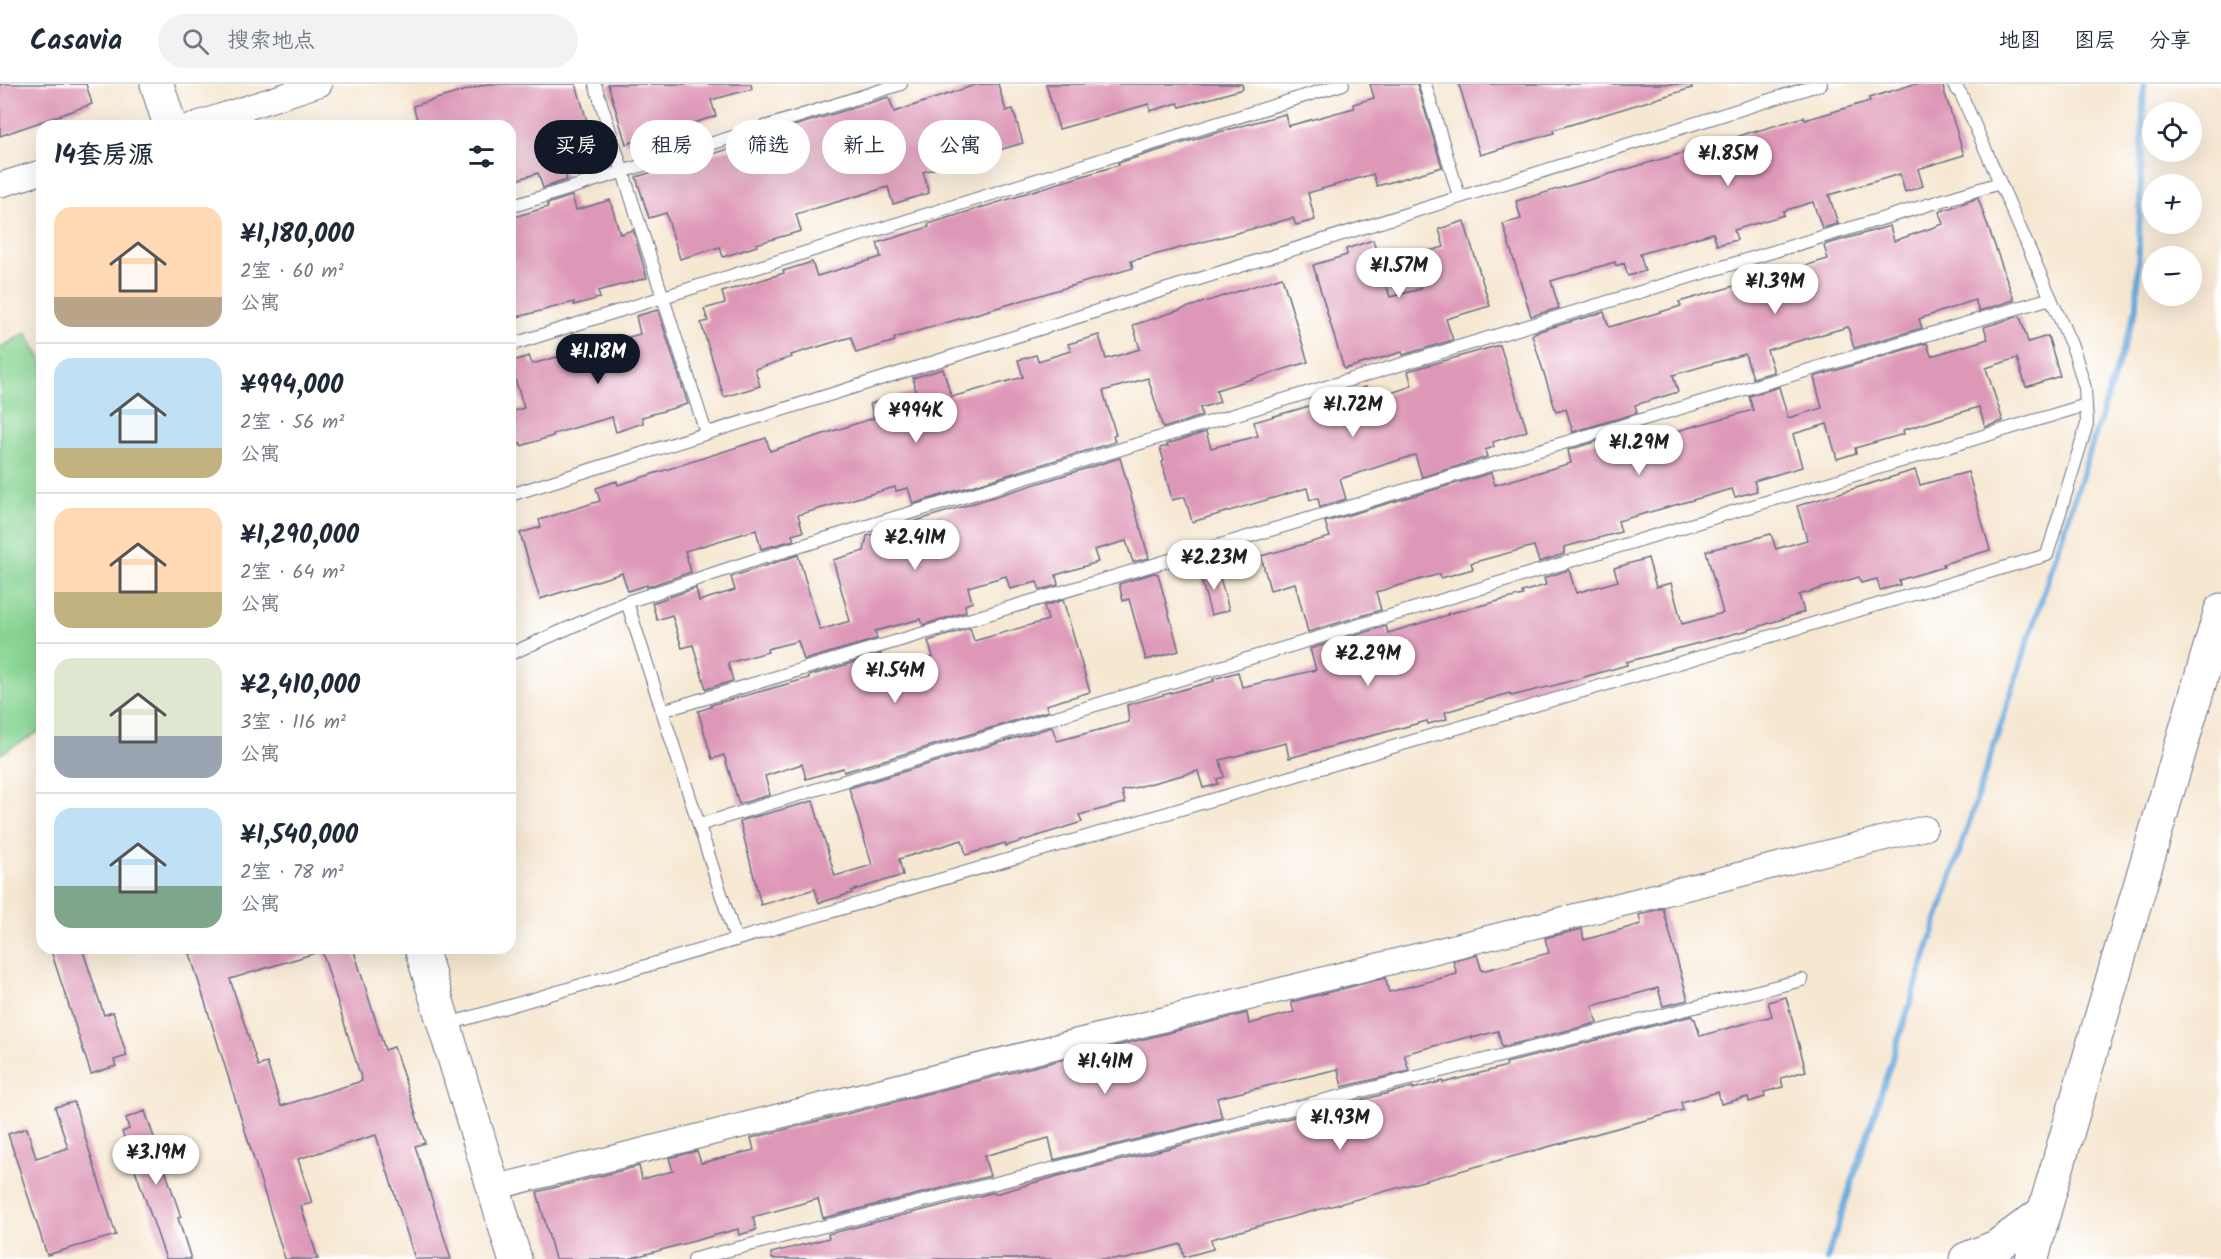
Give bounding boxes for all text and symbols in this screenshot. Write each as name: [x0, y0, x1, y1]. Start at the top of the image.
search box: [158, 14, 578, 68]
text: Casavia: [30, 19, 122, 64]
text: 搜索地点: [227, 24, 315, 59]
icon: search: [179, 25, 212, 58]
text: 地图: [1999, 25, 2041, 58]
text: 图层: [2074, 25, 2116, 58]
text: 分享: [2149, 25, 2191, 58]
map controls: [2142, 102, 2202, 306]
button: locate: [2142, 102, 2202, 162]
chip: 买房: [534, 120, 618, 174]
chip: 租房: [630, 120, 714, 174]
chip: 筛选: [726, 120, 810, 174]
chip: 新上: [822, 120, 906, 174]
chip: 公寓: [918, 120, 1002, 174]
text: 14套房源: [54, 135, 154, 177]
pin: ¥1.85M: [1679, 136, 1777, 187]
text: ¥1.85M: [1698, 139, 1758, 171]
icon: filters: [465, 140, 498, 173]
button: +: [2142, 174, 2202, 234]
text: ¥1,180,000: [240, 214, 354, 256]
icon: home: [102, 231, 174, 303]
button: −: [2142, 246, 2202, 306]
pin: ¥1.57M: [1350, 248, 1448, 299]
text: ¥1.57M: [1370, 251, 1428, 283]
text: 2室 · 60 m²: [240, 256, 344, 288]
pin: ¥1.39M: [1726, 264, 1824, 315]
text: ¥1.39M: [1745, 267, 1805, 299]
text: 公寓: [240, 288, 280, 320]
pin: ¥1.18M: [549, 334, 647, 385]
text: ¥1.18M: [570, 337, 626, 369]
text: ¥994,000: [240, 365, 343, 407]
icon: home: [102, 382, 174, 454]
pin: ¥1.72M: [1304, 387, 1402, 438]
text: ¥1.72M: [1323, 390, 1383, 422]
pin: ¥994K: [874, 393, 958, 444]
text: ¥994K: [888, 396, 944, 428]
text: 2室 · 56 m²: [240, 407, 344, 439]
pin: ¥1.29M: [1590, 425, 1688, 476]
text: ¥1.29M: [1609, 428, 1669, 460]
text: 公寓: [240, 439, 280, 471]
text: ¥1,290,000: [240, 515, 359, 557]
pin: ¥2.41M: [866, 520, 964, 571]
text: ¥2.41M: [885, 523, 945, 555]
icon: home: [102, 532, 174, 604]
pin: ¥2.23M: [1165, 540, 1263, 591]
text: ¥2.23M: [1181, 543, 1247, 575]
text: 2室 · 64 m²: [240, 557, 345, 589]
text: 公寓: [240, 589, 280, 621]
pin: ¥2.29M: [1319, 636, 1417, 687]
text: ¥2.29M: [1335, 639, 1401, 671]
pin: ¥1.54M: [846, 653, 944, 704]
text: ¥1.54M: [865, 656, 925, 688]
text: ¥2,410,000: [240, 665, 360, 707]
icon: home: [102, 682, 174, 754]
text: 3室 · 116 m²: [240, 707, 346, 739]
text: 公寓: [240, 739, 280, 771]
text: ¥1,540,000: [240, 815, 358, 857]
icon: home: [102, 832, 174, 904]
text: 2室 · 78 m²: [240, 857, 344, 889]
text: 公寓: [240, 889, 280, 921]
pin: ¥1.41M: [1056, 1044, 1154, 1095]
text: ¥1.41M: [1077, 1047, 1133, 1079]
pin: ¥1.93M: [1291, 1100, 1389, 1151]
text: ¥1.93M: [1310, 1103, 1370, 1135]
pin: ¥3.19M: [107, 1135, 205, 1186]
text: ¥3.19M: [126, 1138, 186, 1170]

